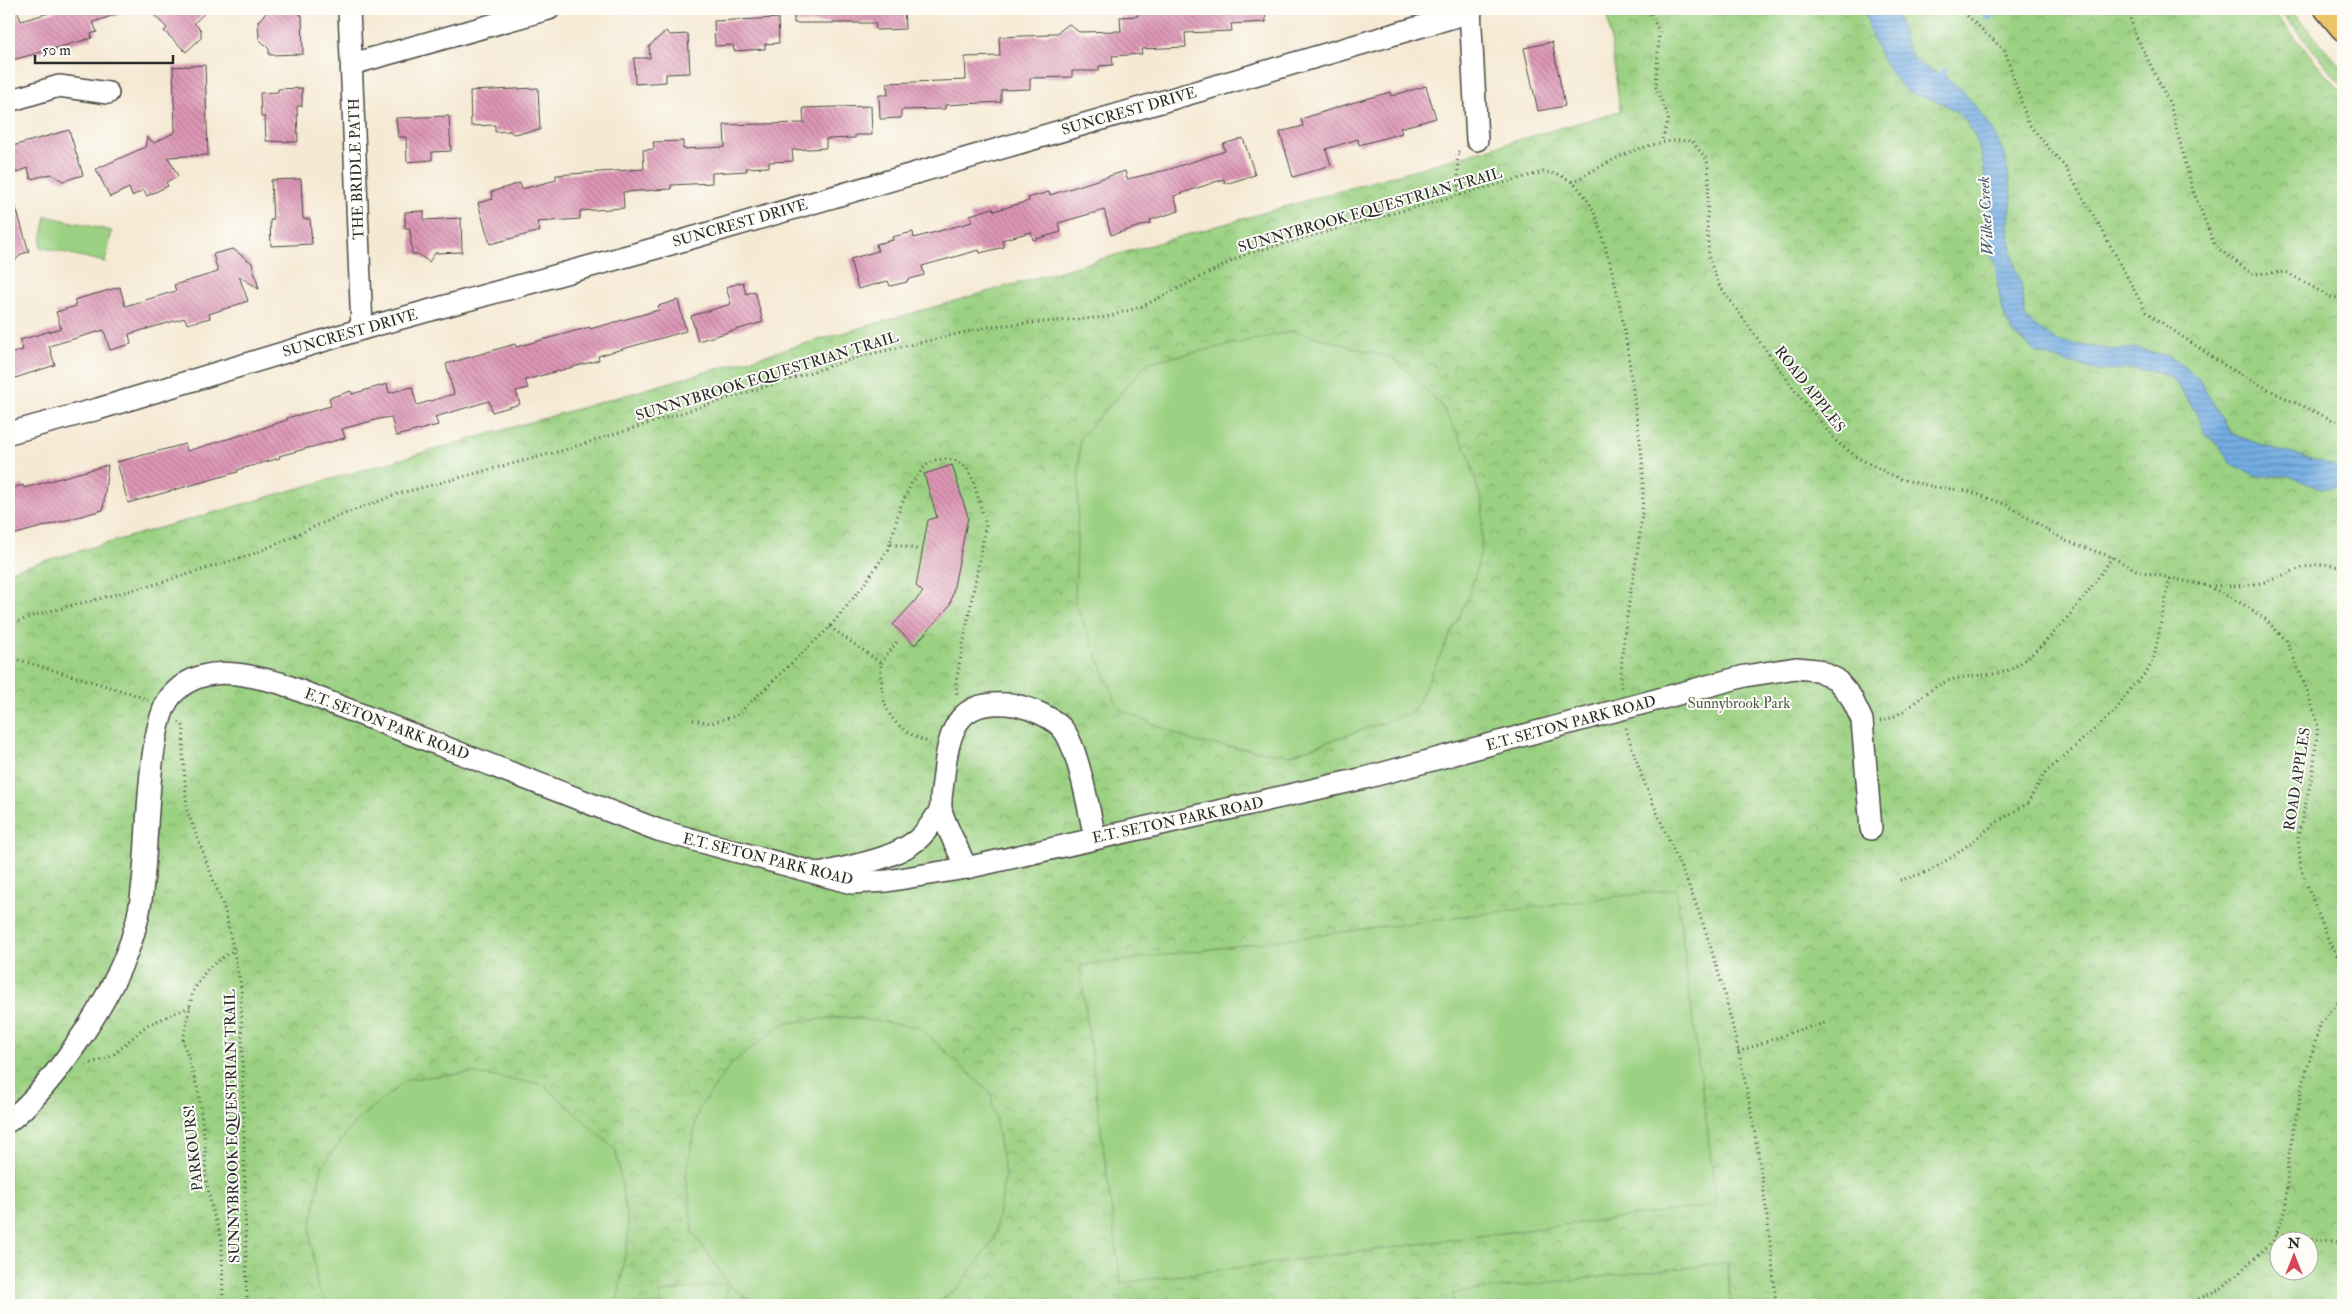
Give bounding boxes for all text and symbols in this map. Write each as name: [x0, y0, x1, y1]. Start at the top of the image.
scale bar: [35, 32, 172, 64]
text: 50 m: [42, 41, 71, 60]
street label: SUNCREST DRIVE: [1059, 83, 1199, 140]
street label: THE BRIDLE PATH: [345, 98, 368, 240]
street label: SUNNYBROOK EQUESTRIAN TRAIL: [1236, 164, 1505, 257]
water label: Wilket Creek: [1974, 176, 1998, 256]
street label: SUNCREST DRIVE: [670, 195, 810, 252]
street label: SUNCREST DRIVE: [280, 305, 420, 362]
street label: SUNNYBROOK EQUESTRIAN TRAIL: [633, 327, 901, 426]
street label: ROAD APPLES: [1770, 342, 1849, 436]
street label: E.T. SETON PARK ROAD: [302, 684, 472, 765]
street label: E.T. SETON PARK ROAD: [1484, 692, 1658, 755]
park label: Sunnybrook Park: [1688, 694, 1790, 713]
street label: ROAD APPLES: [2280, 726, 2315, 832]
street label: E.T. SETON PARK ROAD: [1091, 793, 1266, 848]
street label: E.T. SETON PARK ROAD: [681, 829, 855, 890]
street label: SUNNYBROOK EQUESTRIAN TRAIL: [221, 989, 244, 1263]
street label: PARKOURS!: [180, 1104, 207, 1192]
north arrow: [2270, 1232, 2320, 1282]
text: N: [2287, 1235, 2301, 1252]

